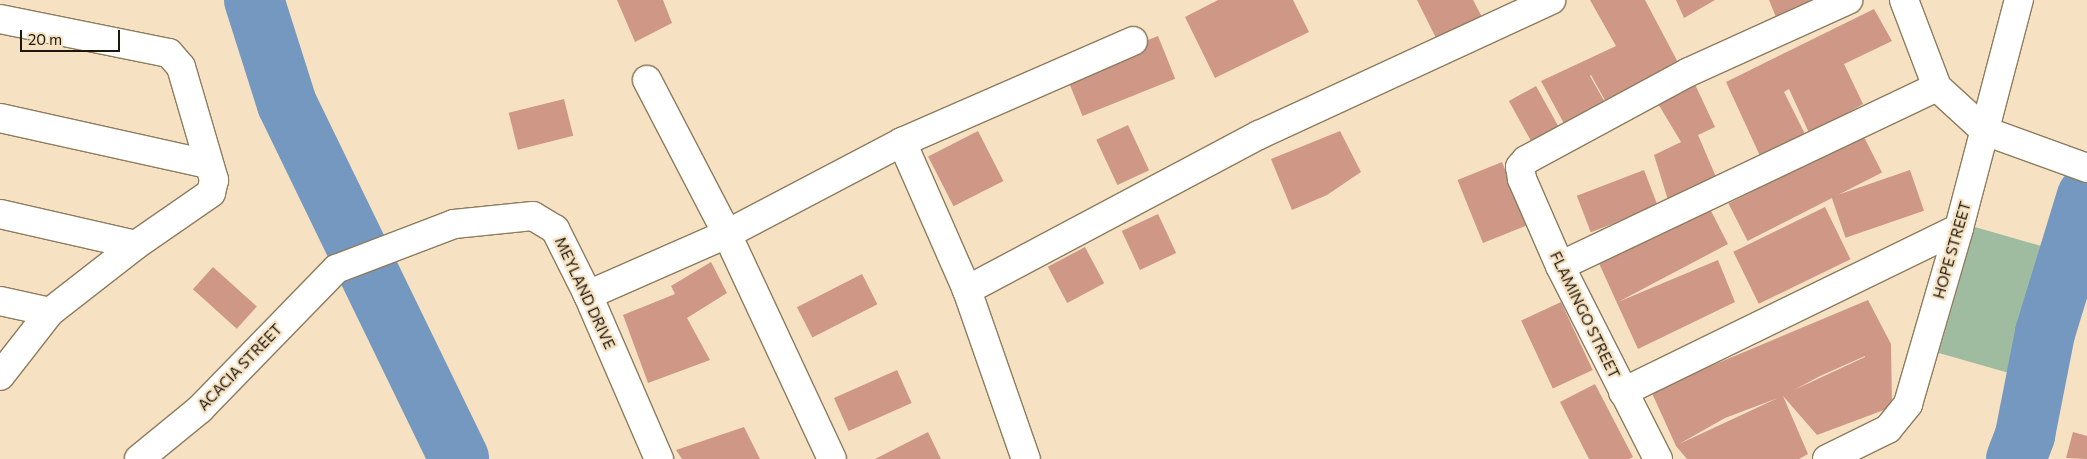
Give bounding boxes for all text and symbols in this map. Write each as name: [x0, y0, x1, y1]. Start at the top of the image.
scale bar: [22, 20, 122, 52]
text: 20 m: [28, 30, 62, 48]
street label: HOPE STREET: [1930, 199, 1974, 301]
street label: MEYLAND DRIVE: [551, 234, 619, 352]
street label: FLAMINGO STREET: [1546, 248, 1624, 382]
street label: ACACIA STREET: [194, 320, 286, 414]

